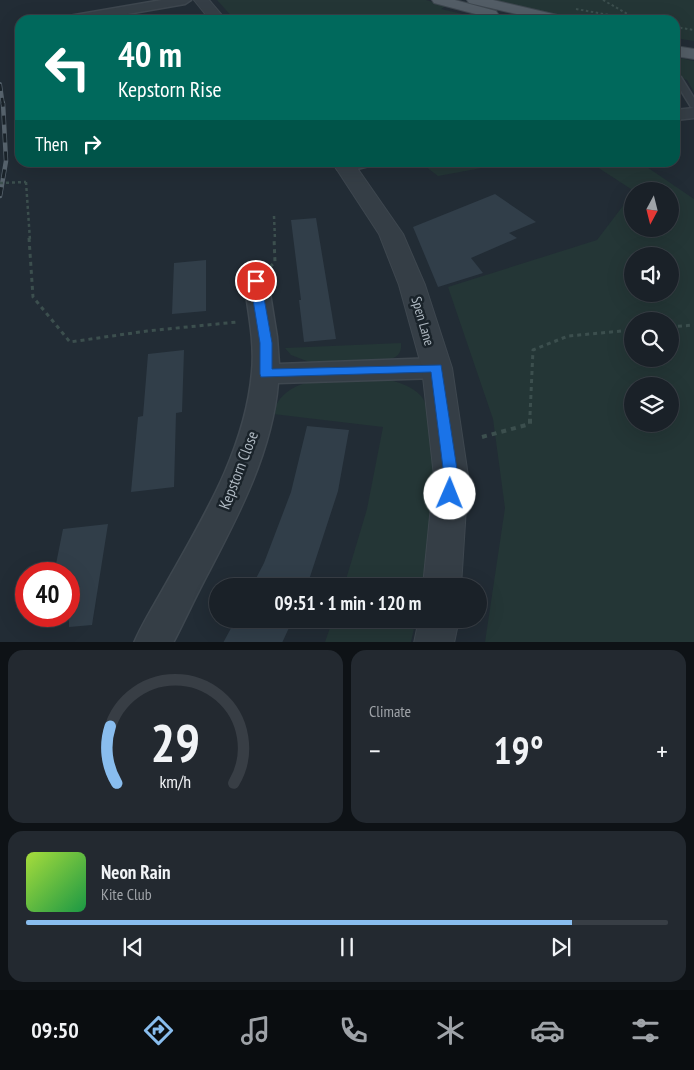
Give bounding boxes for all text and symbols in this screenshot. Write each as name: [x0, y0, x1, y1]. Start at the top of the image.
text: 40 m: [118, 31, 182, 77]
icon: left: [35, 35, 100, 100]
text: Kepstorn Rise: [118, 75, 222, 103]
icon: right: [78, 130, 106, 158]
text: Then: [35, 132, 68, 156]
north arrow: [624, 182, 679, 238]
map controls: [624, 182, 679, 432]
button: sound: [624, 247, 679, 302]
pin: [235, 260, 277, 302]
icon: arrive: [242, 267, 270, 295]
street label: Spen Lane: [407, 294, 439, 348]
button: search: [624, 312, 679, 367]
button: layers: [624, 377, 679, 432]
street label: Kepstorn Close: [214, 428, 262, 512]
position arrow: [423, 467, 475, 519]
speed limit sign: 40: [15, 562, 80, 627]
text: 09:51 · 1 min · 120 m: [275, 591, 421, 615]
text: Climate: [369, 701, 411, 721]
text: 29: [151, 709, 200, 776]
text: 19°: [493, 725, 544, 774]
text: −: [369, 732, 381, 769]
text: +: [656, 732, 668, 769]
text: km/h: [160, 770, 191, 793]
text: Neon Rain: [101, 860, 170, 884]
text: Kite Club: [101, 884, 152, 904]
icon: previous: [119, 933, 147, 961]
icon: pause: [333, 933, 361, 961]
icon: next: [547, 933, 575, 961]
icon: directions: [141, 1013, 176, 1048]
icon: music: [238, 1013, 273, 1048]
icon: phone: [336, 1013, 371, 1048]
icon: climate: [433, 1013, 468, 1048]
icon: car: [530, 1013, 565, 1048]
icon: filters: [628, 1013, 663, 1048]
text: 09:50: [31, 1016, 79, 1044]

